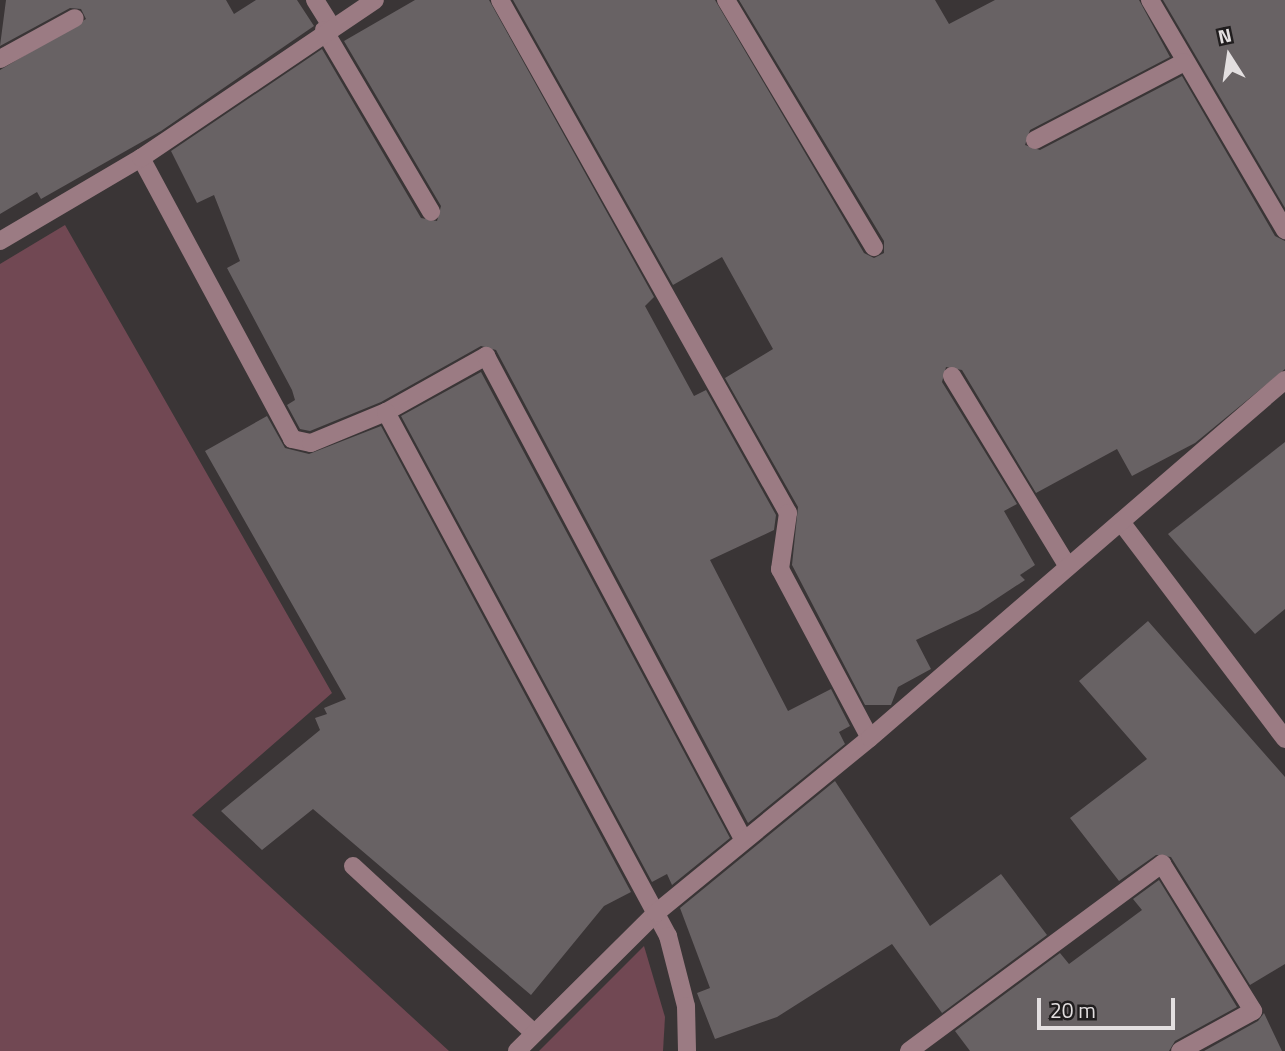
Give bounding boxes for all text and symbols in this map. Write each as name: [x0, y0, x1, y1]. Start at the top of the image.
text: N: [1215, 19, 1234, 51]
north arrow: [1194, 21, 1264, 91]
scale bar: [1040, 984, 1178, 1028]
text: 20 m: [1050, 994, 1096, 1026]

